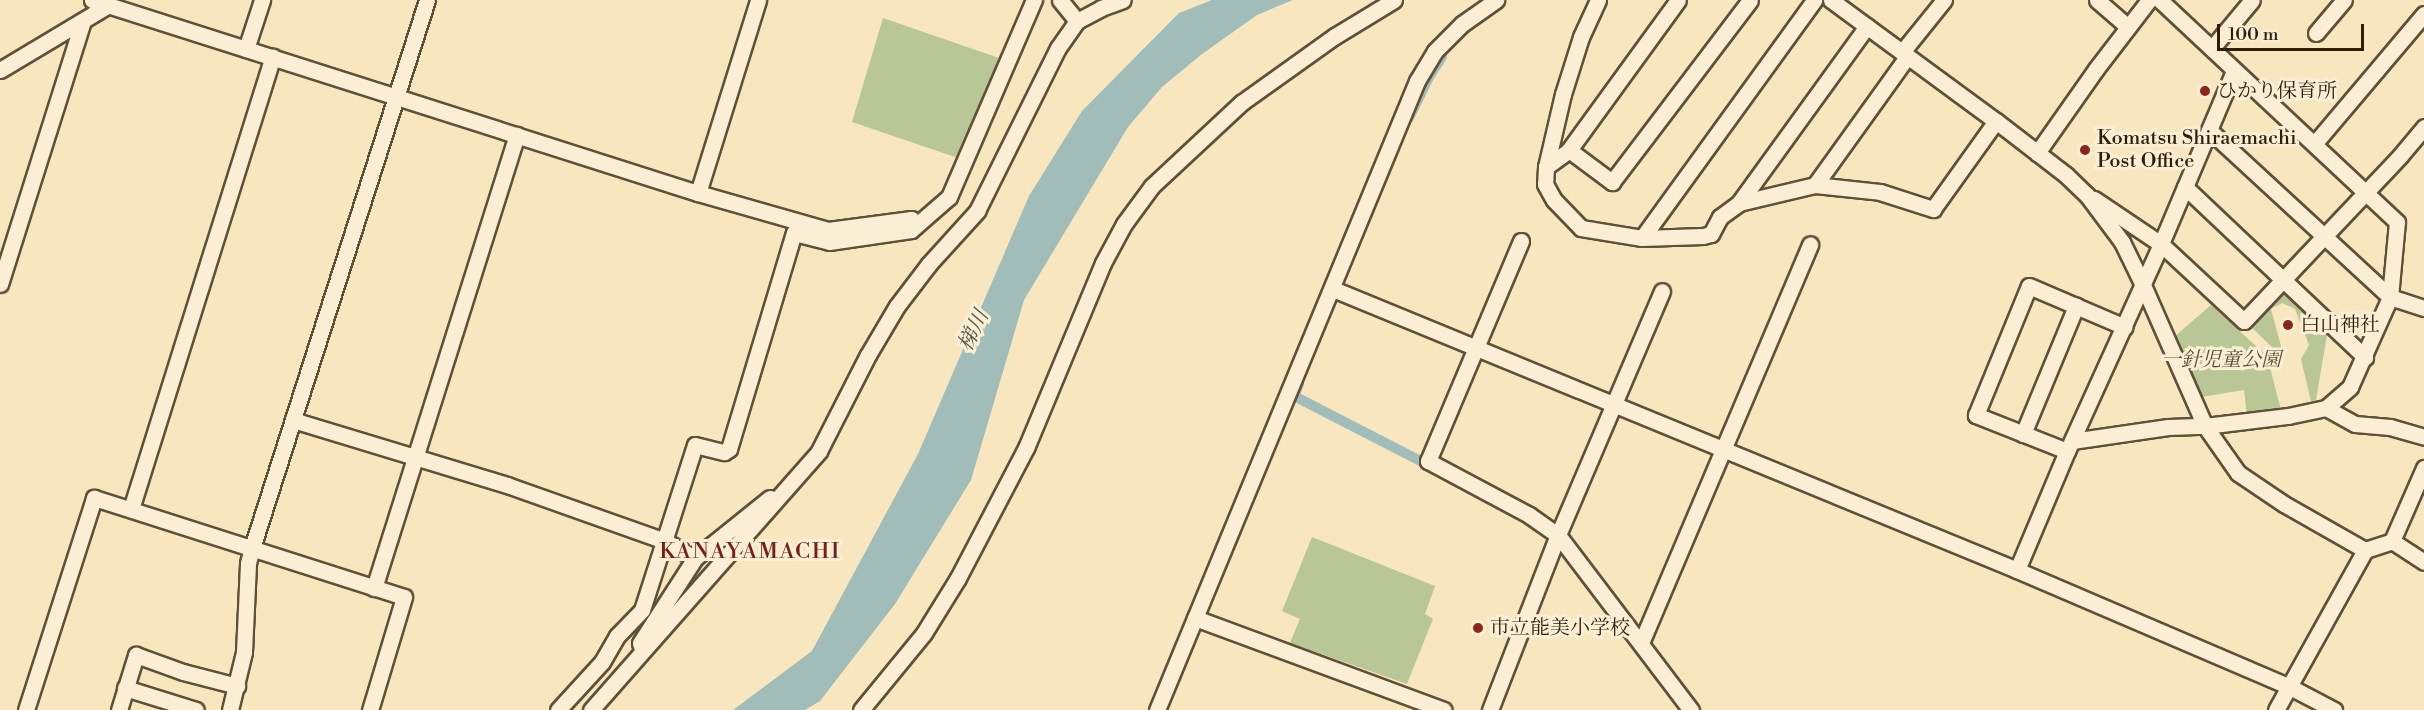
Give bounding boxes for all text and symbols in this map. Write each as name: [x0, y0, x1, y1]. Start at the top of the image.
scale bar: [2220, 12, 2367, 50]
text: 100 m: [2228, 23, 2279, 46]
place label: ひかり保育所: [2217, 79, 2337, 103]
marker: ひかり保育所: [2198, 84, 2212, 98]
place label: Komatsu Shiraemachi Post Office: [2097, 126, 2297, 173]
marker: Komatsu Shiraemachi Post Office: [2078, 143, 2092, 157]
water label: 梯川: [953, 307, 995, 355]
place label: 白山神社: [2300, 313, 2380, 337]
marker: 白山神社: [2281, 318, 2295, 332]
park label: 一針児童公園: [2161, 348, 2281, 372]
district label: KANAYAMACHI: [659, 539, 841, 565]
place label: 市立能美小学校: [1490, 616, 1630, 640]
marker: 市立能美小学校: [1471, 621, 1485, 635]

